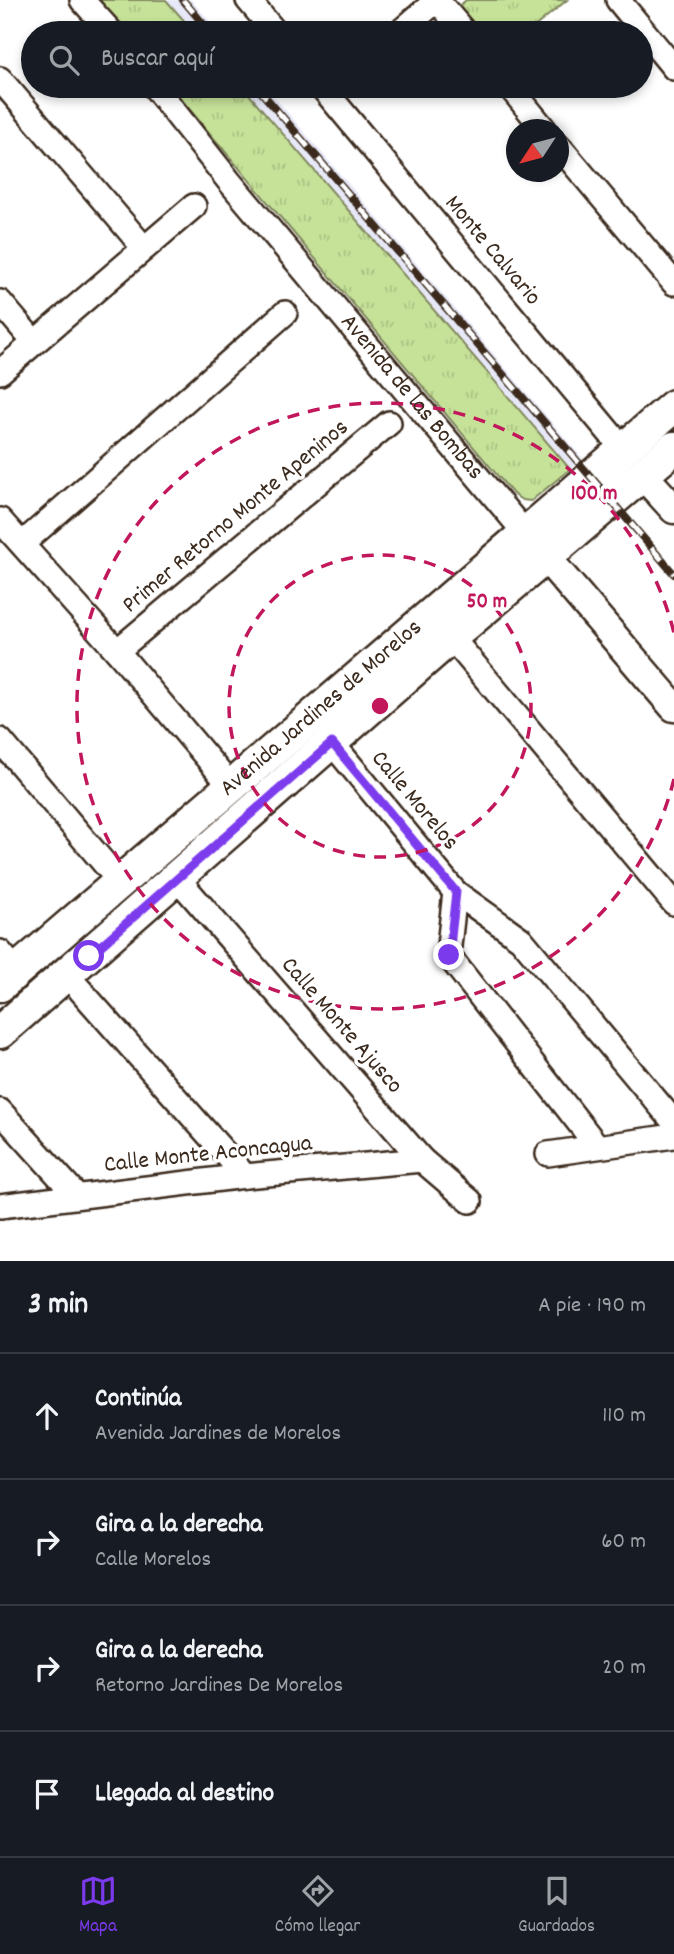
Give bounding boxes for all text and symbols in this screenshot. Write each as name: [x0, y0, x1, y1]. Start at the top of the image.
search box: [21, 21, 653, 98]
icon: search: [45, 41, 83, 79]
text: Buscar aquí: [101, 41, 213, 78]
north arrow: [506, 119, 569, 182]
street label: Monte Calvario: [436, 188, 548, 314]
street label: Avenida de las Bombas: [331, 307, 491, 488]
street label: Primer Retorno Monte Apeninos: [115, 412, 357, 622]
text: 100 m: [571, 480, 617, 510]
text: 50 m: [467, 588, 507, 618]
street label: Avenida Jardines de Morelos: [213, 612, 430, 805]
centre of rings: [368, 694, 392, 718]
street label: Calle Morelos: [362, 744, 466, 858]
route end: [433, 939, 464, 970]
route start: [73, 940, 104, 971]
street label: Calle Monte Ajusco: [272, 950, 410, 1102]
street label: Calle Monte Aconcagua: [102, 1127, 314, 1183]
text: 3 min: [28, 1285, 88, 1328]
text: A pie · 190 m: [538, 1290, 646, 1323]
text: Continúa: [95, 1381, 181, 1418]
icon: ahead: [28, 1397, 66, 1435]
text: 110 m: [602, 1400, 646, 1433]
text: Avenida Jardines de Morelos: [95, 1418, 341, 1451]
text: Gira a la derecha: [95, 1507, 262, 1544]
icon: right: [28, 1523, 66, 1561]
text: 60 m: [601, 1526, 646, 1559]
text: Calle Morelos: [95, 1544, 211, 1577]
text: Gira a la derecha: [95, 1633, 262, 1670]
icon: right: [28, 1649, 66, 1687]
text: 20 m: [602, 1652, 646, 1685]
text: Retorno Jardines De Morelos: [95, 1670, 343, 1703]
icon: arrive: [28, 1775, 66, 1813]
text: Llegada al destino: [95, 1776, 274, 1813]
tab: Mapa: [79, 1872, 117, 1941]
tab: Cómo llegar: [275, 1872, 360, 1941]
tab: Guardados: [518, 1872, 595, 1941]

